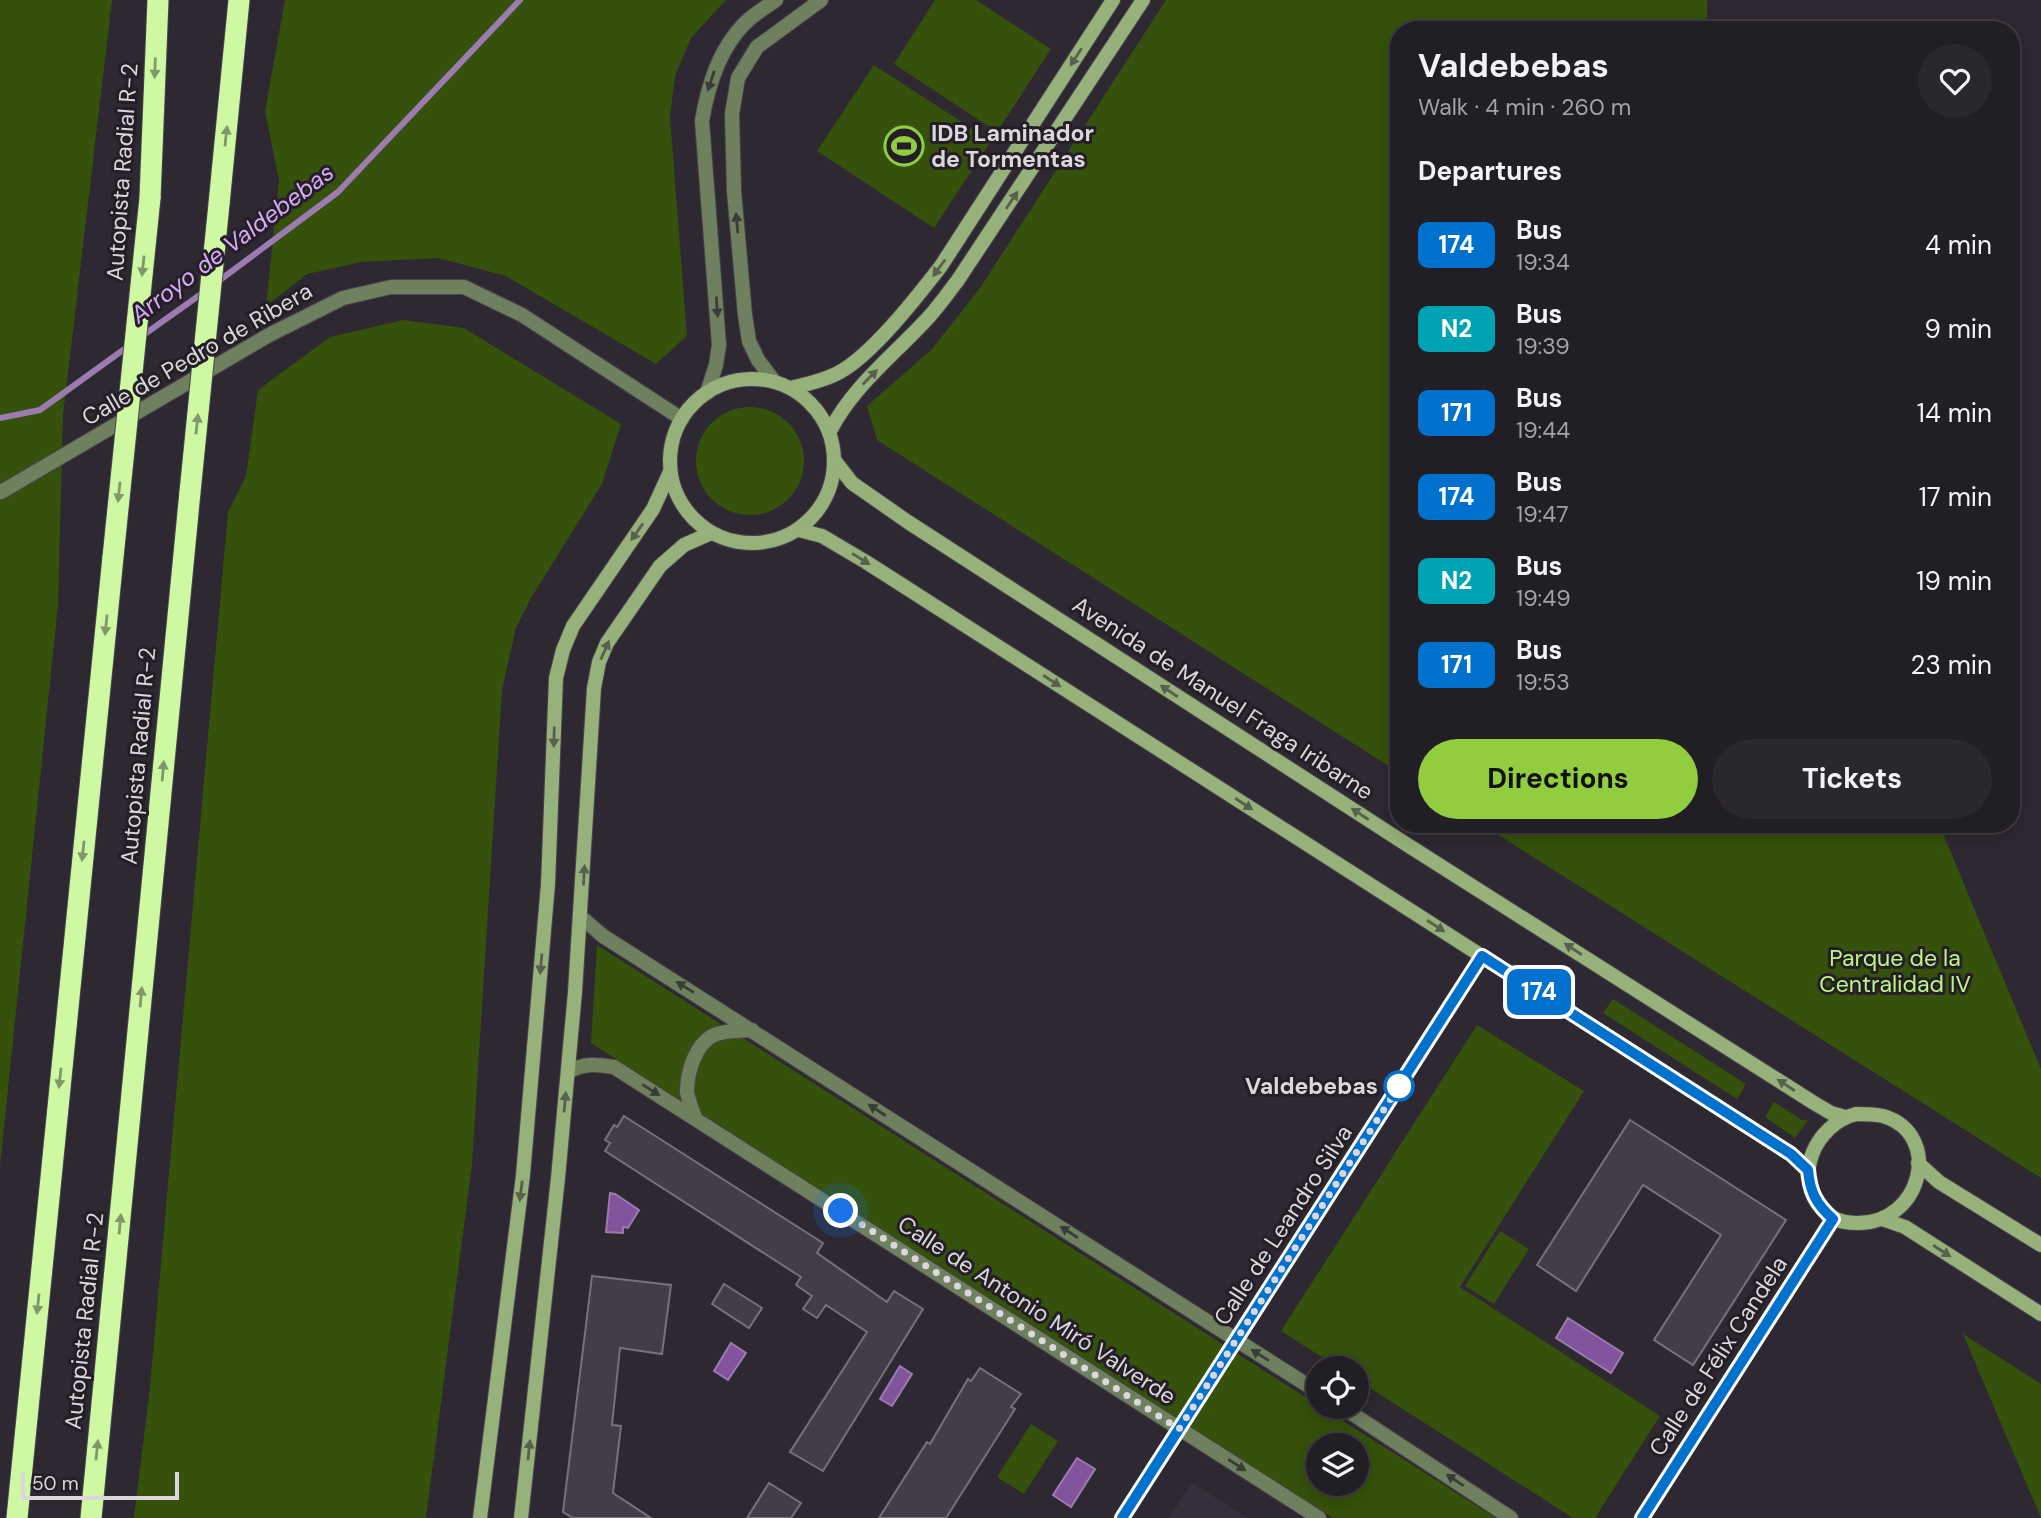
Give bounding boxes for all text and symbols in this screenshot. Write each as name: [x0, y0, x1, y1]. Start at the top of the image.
text: Valdebebas: [1418, 44, 1609, 87]
button: heart: [1918, 44, 1992, 118]
one-way arrow: [1070, 48, 1083, 67]
one-way arrow: [150, 57, 161, 79]
street label: Autopista Radial R-2: [99, 62, 145, 282]
one-way arrow: [705, 71, 716, 92]
text: Walk · 4 min · 260 m: [1418, 92, 1631, 122]
place label: IDB Laminador de Tormentas: [931, 118, 1094, 174]
one-way arrow: [220, 125, 231, 147]
sports icon: IDB Laminador de Tormentas: [883, 125, 925, 167]
text: Departures: [1418, 154, 1562, 188]
water label: Arroyo de Valdebebas: [123, 156, 340, 330]
one-way arrow: [1005, 191, 1018, 210]
one-way arrow: [731, 212, 742, 234]
text: Bus: [1516, 213, 1562, 247]
text: 4 min: [1925, 228, 1992, 262]
text: 174: [1439, 229, 1474, 260]
text: 19:34: [1516, 247, 1570, 277]
one-way arrow: [137, 255, 148, 277]
one-way arrow: [931, 259, 946, 277]
street label: Calle de Pedro de Ribera: [76, 276, 318, 432]
one-way arrow: [712, 296, 723, 318]
text: Bus: [1516, 297, 1562, 331]
text: 9 min: [1924, 312, 1992, 346]
text: N2: [1441, 313, 1472, 344]
text: 19:39: [1516, 331, 1570, 361]
one-way arrow: [861, 368, 878, 385]
text: Bus: [1516, 381, 1562, 415]
text: 14 min: [1917, 396, 1992, 430]
text: 171: [1441, 397, 1472, 428]
one-way arrow: [191, 413, 202, 435]
text: 19:44: [1516, 415, 1570, 445]
text: Bus: [1516, 465, 1562, 499]
text: 17 min: [1919, 480, 1992, 514]
text: 174: [1439, 481, 1474, 512]
one-way arrow: [114, 482, 125, 504]
text: 19:47: [1516, 499, 1569, 529]
one-way arrow: [630, 523, 644, 541]
text: Bus: [1516, 549, 1562, 583]
one-way arrow: [851, 552, 870, 565]
text: 19 min: [1916, 564, 1992, 598]
text: N2: [1441, 565, 1472, 596]
text: 19:49: [1516, 583, 1571, 613]
street label: Avenida de Manuel Fraga Iribarne: [1067, 589, 1379, 807]
one-way arrow: [100, 614, 111, 636]
text: Bus: [1516, 633, 1562, 667]
one-way arrow: [599, 640, 611, 660]
street label: Autopista Radial R-2: [114, 646, 162, 866]
text: 23 min: [1910, 648, 1992, 682]
text: 171: [1441, 649, 1472, 680]
text: 19:53: [1516, 667, 1570, 697]
one-way arrow: [1043, 674, 1062, 687]
one-way arrow: [1160, 684, 1179, 697]
one-way arrow: [548, 726, 559, 748]
button: Directions: [1418, 739, 1698, 819]
button: Tickets: [1712, 739, 1992, 819]
one-way arrow: [157, 760, 168, 782]
one-way arrow: [1234, 797, 1254, 810]
one-way arrow: [1351, 808, 1370, 821]
one-way arrow: [77, 841, 88, 863]
one-way arrow: [578, 864, 589, 886]
one-way arrow: [1426, 919, 1445, 932]
one-way arrow: [1563, 943, 1583, 956]
park label: Parque de la Centralidad IV: [1819, 943, 1971, 999]
one-way arrow: [535, 953, 546, 975]
line badge: 174: [1499, 969, 1579, 1015]
text: 174: [1521, 976, 1557, 1007]
one-way arrow: [676, 981, 695, 994]
one-way arrow: [136, 986, 147, 1008]
one-way arrow: [55, 1067, 66, 1089]
place label: Valdebebas: [1245, 1071, 1378, 1101]
marker: Valdebebas: [1384, 1071, 1414, 1101]
one-way arrow: [1776, 1078, 1795, 1091]
one-way arrow: [642, 1084, 661, 1097]
one-way arrow: [560, 1091, 571, 1113]
one-way arrow: [867, 1103, 887, 1116]
street label: Calle de Leandro Silva: [1207, 1119, 1359, 1331]
one-way arrow: [516, 1180, 527, 1202]
your location: [823, 1193, 858, 1228]
street label: Calle de Antonio Miró Valverde: [892, 1209, 1182, 1411]
street label: Autopista Radial R-2: [58, 1211, 110, 1431]
one-way arrow: [114, 1212, 125, 1234]
one-way arrow: [1059, 1226, 1078, 1239]
one-way arrow: [1932, 1244, 1952, 1257]
street label: Calle de Félix Candela: [1642, 1250, 1794, 1462]
one-way arrow: [32, 1293, 43, 1315]
one-way arrow: [1251, 1349, 1270, 1362]
map controls: [1306, 1356, 1369, 1496]
button: locate: [1306, 1356, 1369, 1419]
button: layers: [1306, 1433, 1369, 1496]
one-way arrow: [92, 1439, 103, 1461]
one-way arrow: [524, 1439, 535, 1461]
one-way arrow: [1227, 1459, 1246, 1472]
scale bar: [21, 1469, 178, 1501]
text: 50 m: [32, 1471, 79, 1496]
one-way arrow: [1445, 1474, 1464, 1487]

